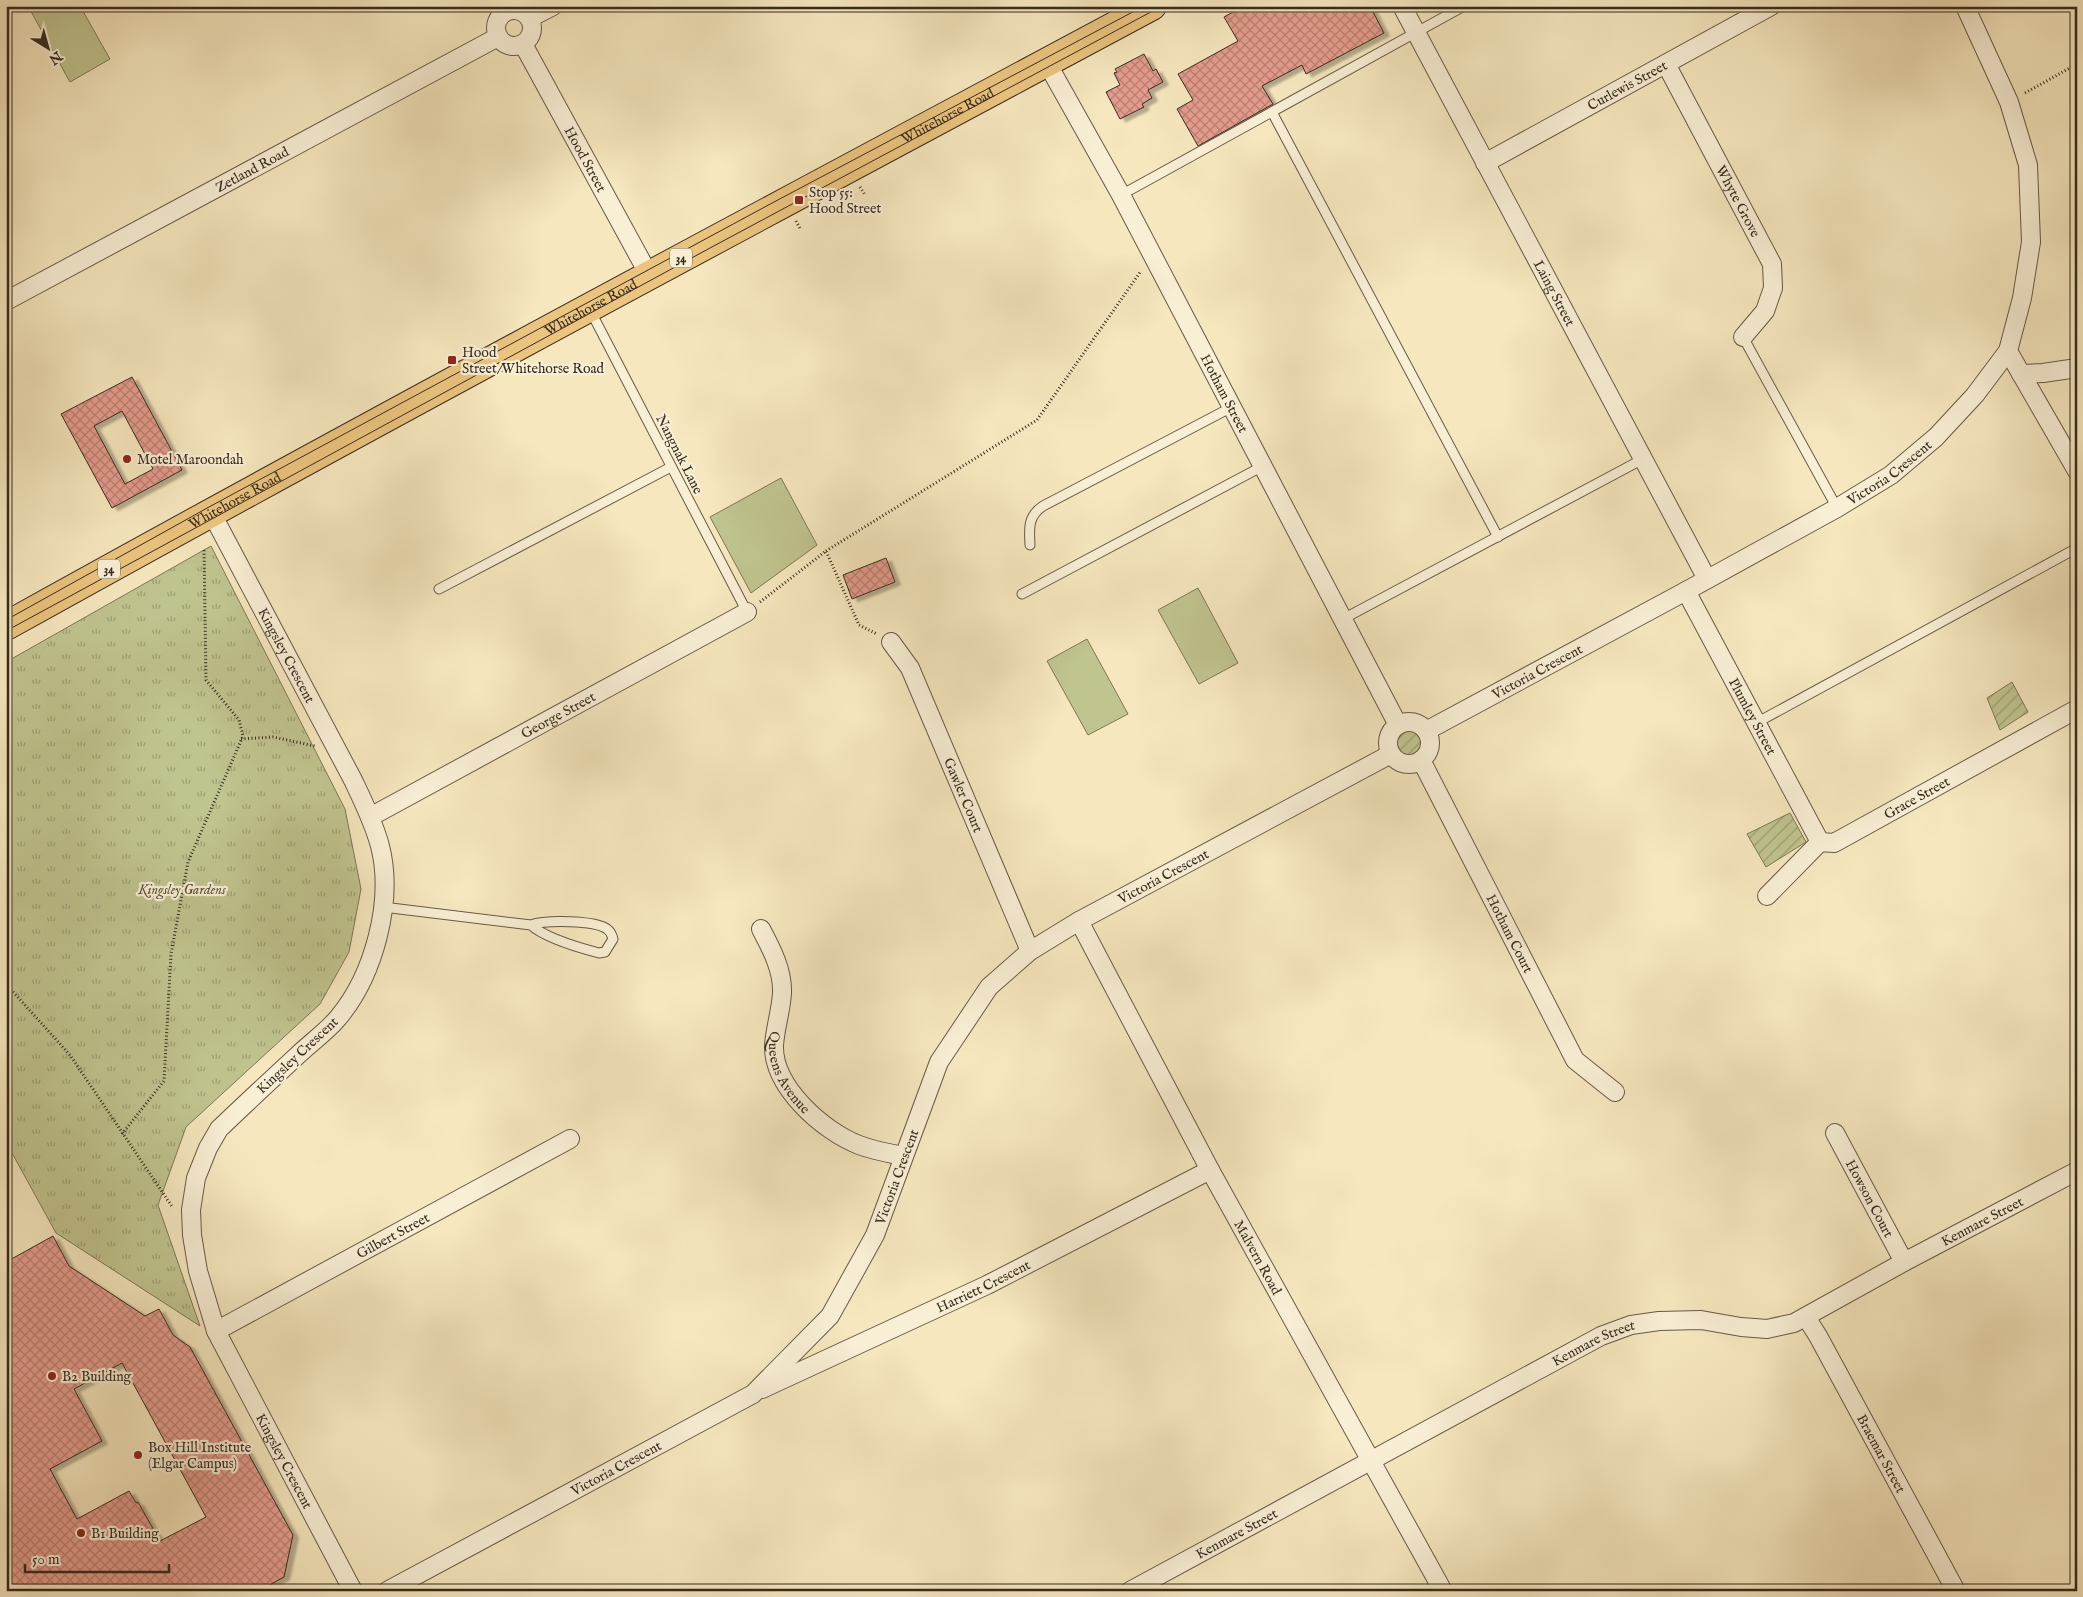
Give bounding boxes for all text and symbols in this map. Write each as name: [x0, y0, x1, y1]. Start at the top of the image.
north arrow: [22, 22, 72, 72]
text: N: [45, 46, 66, 68]
street label: Curlewis Street: [1584, 57, 1671, 115]
street label: Whitehorse Road: [898, 84, 998, 148]
street label: Hood Street: [560, 123, 610, 196]
street label: Zetland Road: [213, 143, 293, 197]
street label: Whyte Grove: [1711, 162, 1764, 241]
place label: Stop 55: Hood Street: [809, 184, 881, 218]
marker: Stop 55: Hood Street: [793, 194, 805, 206]
road number: 34: [670, 248, 692, 268]
street label: Laing Street: [1529, 257, 1579, 330]
street label: Whitehorse Road: [542, 275, 641, 340]
place label: Hood Street/Whitehorse Road: [462, 344, 605, 378]
street label: Hotham Street: [1196, 351, 1252, 436]
marker: Hood Street/Whitehorse Road: [446, 354, 458, 366]
street label: Nangnak Lane: [651, 412, 707, 498]
street label: Victoria Crescent: [1843, 436, 1936, 510]
place label: Motel Maroondah: [137, 451, 244, 469]
marker: Motel Maroondah: [121, 453, 133, 465]
street label: Whitehorse Road: [186, 468, 285, 533]
road number: 34: [98, 560, 120, 578]
street label: Kingsley Crescent: [253, 605, 319, 706]
street label: Victoria Crescent: [1488, 640, 1586, 704]
street label: Plumley Street: [1724, 675, 1780, 759]
street label: George Street: [518, 688, 599, 743]
street label: Gawler Court: [939, 755, 987, 835]
street label: Grace Street: [1881, 773, 1953, 824]
street label: Victoria Crescent: [1114, 845, 1212, 909]
park label: Kingsley Gardens: [137, 881, 227, 900]
street label: Hotham Court: [1481, 891, 1537, 977]
street label: Kingsley Crescent: [253, 1013, 342, 1098]
street label: Queens Avenue: [763, 1030, 814, 1118]
street label: Victoria Crescent: [871, 1127, 923, 1228]
street label: Howson Court: [1841, 1157, 1897, 1241]
street label: Kenmare Street: [1938, 1193, 2027, 1251]
street label: Gilbert Street: [353, 1209, 433, 1263]
street label: Malvern Road: [1229, 1217, 1286, 1299]
street label: Harriett Crescent: [934, 1256, 1034, 1317]
street label: Kenmare Street: [1549, 1317, 1636, 1371]
place label: B2 Building: [62, 1368, 132, 1386]
marker: B2 Building: [46, 1370, 58, 1382]
street label: Kingsley Crescent: [251, 1411, 316, 1512]
street label: Braemar Street: [1852, 1411, 1909, 1497]
street label: Victoria Crescent: [567, 1437, 665, 1501]
place label: Box Hill Institute (Elgar Campus): [148, 1439, 252, 1473]
marker: Box Hill Institute (Elgar Campus): [132, 1449, 144, 1461]
street label: Kenmare Street: [1193, 1505, 1281, 1564]
place label: B1 Building: [91, 1525, 159, 1543]
marker: B1 Building: [75, 1527, 87, 1539]
scale bar: [25, 1542, 169, 1574]
text: 50 m: [32, 1550, 60, 1569]

